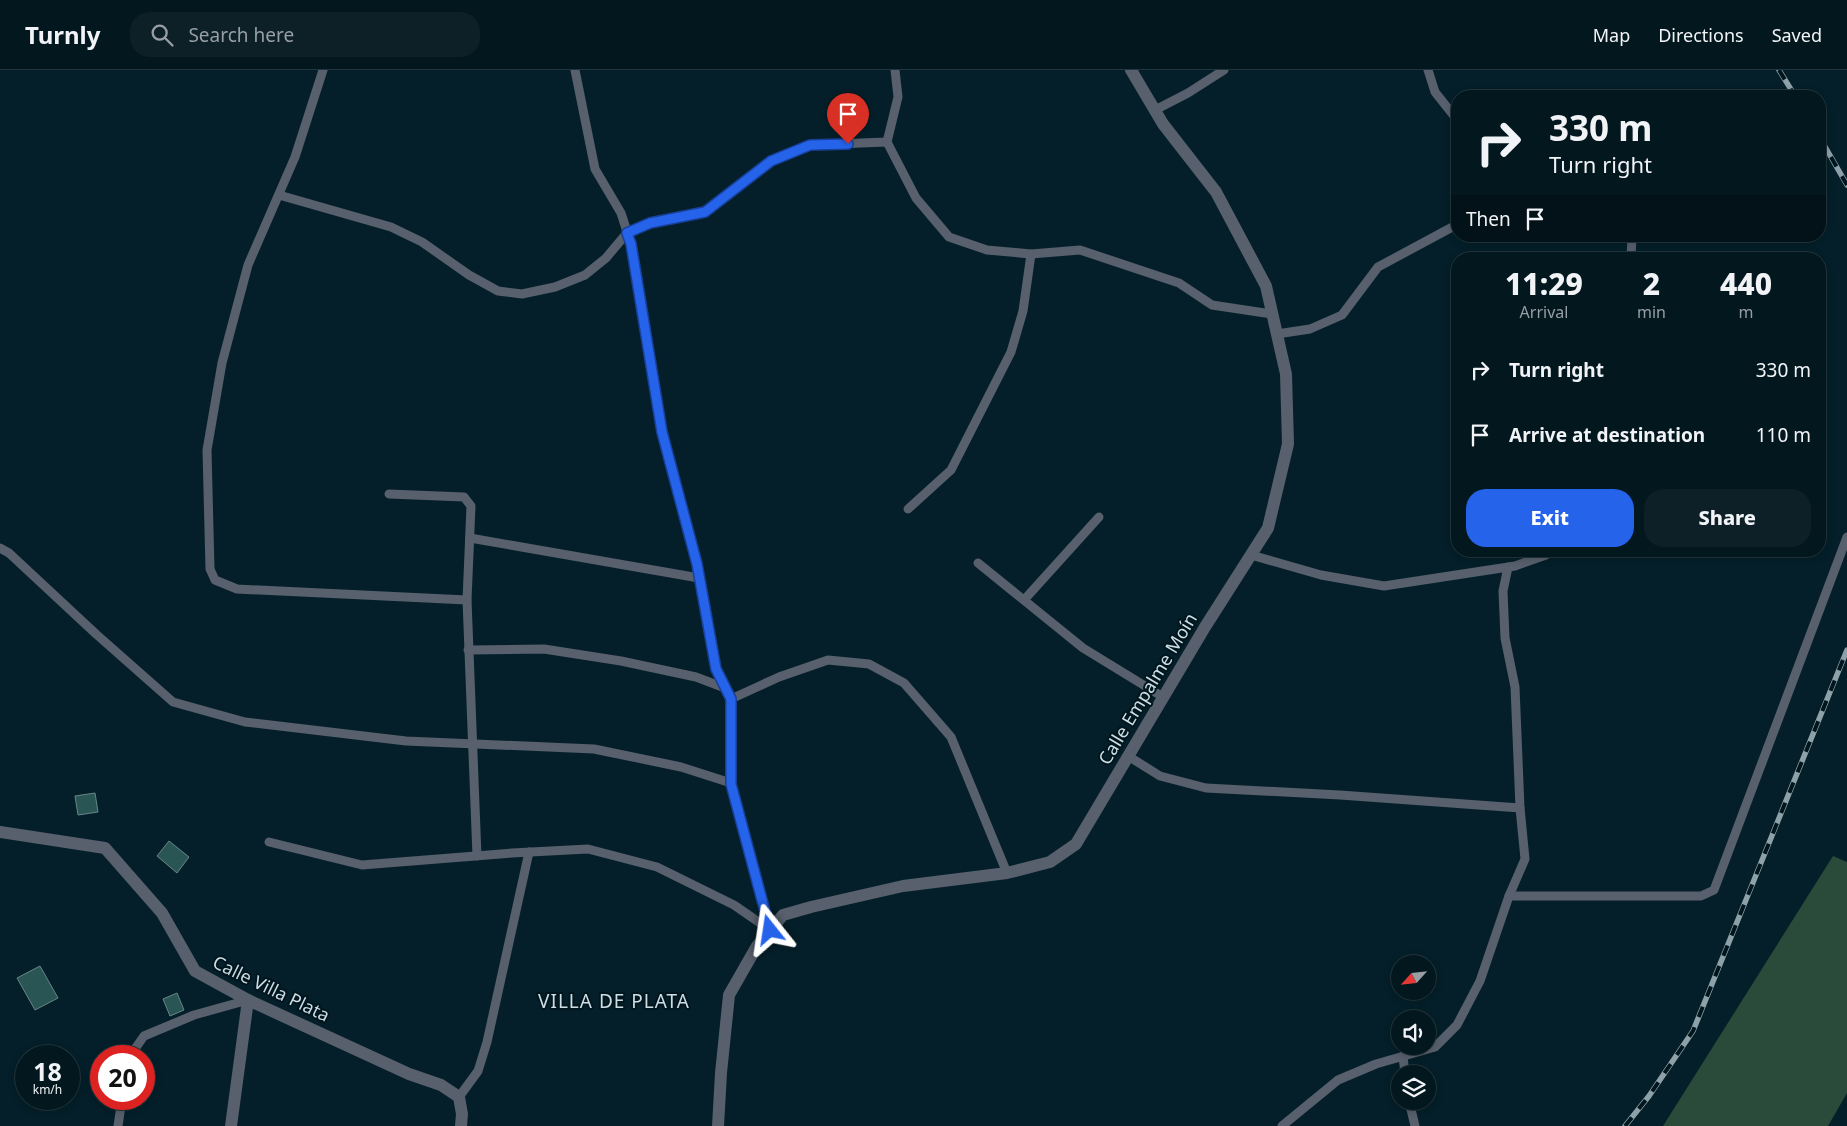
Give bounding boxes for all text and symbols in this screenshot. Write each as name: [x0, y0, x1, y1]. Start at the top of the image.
search box: [130, 12, 480, 57]
text: Turnly: [25, 18, 100, 51]
icon: search: [148, 21, 176, 49]
text: Search here: [188, 22, 294, 48]
text: Map: [1593, 23, 1630, 47]
text: Directions: [1658, 23, 1744, 47]
text: Saved: [1772, 23, 1822, 47]
pin: [827, 93, 869, 144]
icon: arrive: [834, 100, 862, 128]
text: 330 m: [1549, 104, 1652, 151]
icon: right: [1466, 110, 1531, 175]
text: Turn right: [1549, 149, 1652, 179]
icon: arrive: [1521, 205, 1549, 233]
text: Then: [1466, 206, 1511, 232]
text: 11:29: [1505, 263, 1583, 304]
text: 2: [1643, 263, 1660, 304]
text: 440: [1720, 263, 1772, 304]
text: Arrival: [1520, 301, 1568, 323]
text: min: [1637, 301, 1666, 323]
text: m: [1738, 301, 1753, 323]
icon: right: [1466, 356, 1494, 384]
text: Turn right: [1509, 357, 1604, 383]
text: 330 m: [1756, 357, 1811, 383]
icon: arrive: [1466, 421, 1494, 449]
text: Arrive at destination: [1509, 422, 1705, 448]
text: 110 m: [1756, 422, 1811, 448]
button: Exit: [1466, 489, 1634, 547]
button: Share: [1644, 489, 1811, 547]
street label: Calle Empalme Moín: [1092, 608, 1202, 769]
position arrow: [743, 903, 795, 955]
street label: Calle Villa Plata: [209, 949, 334, 1027]
north arrow: [1391, 955, 1436, 1000]
map controls: [1391, 955, 1436, 1110]
district label: VILLA DE PLATA: [538, 988, 690, 1014]
button: sound: [1391, 1010, 1436, 1055]
speed limit sign: 20: [90, 1045, 155, 1110]
text: 18: [33, 1054, 62, 1088]
button: layers: [1391, 1065, 1436, 1110]
text: km/h: [33, 1081, 62, 1098]

